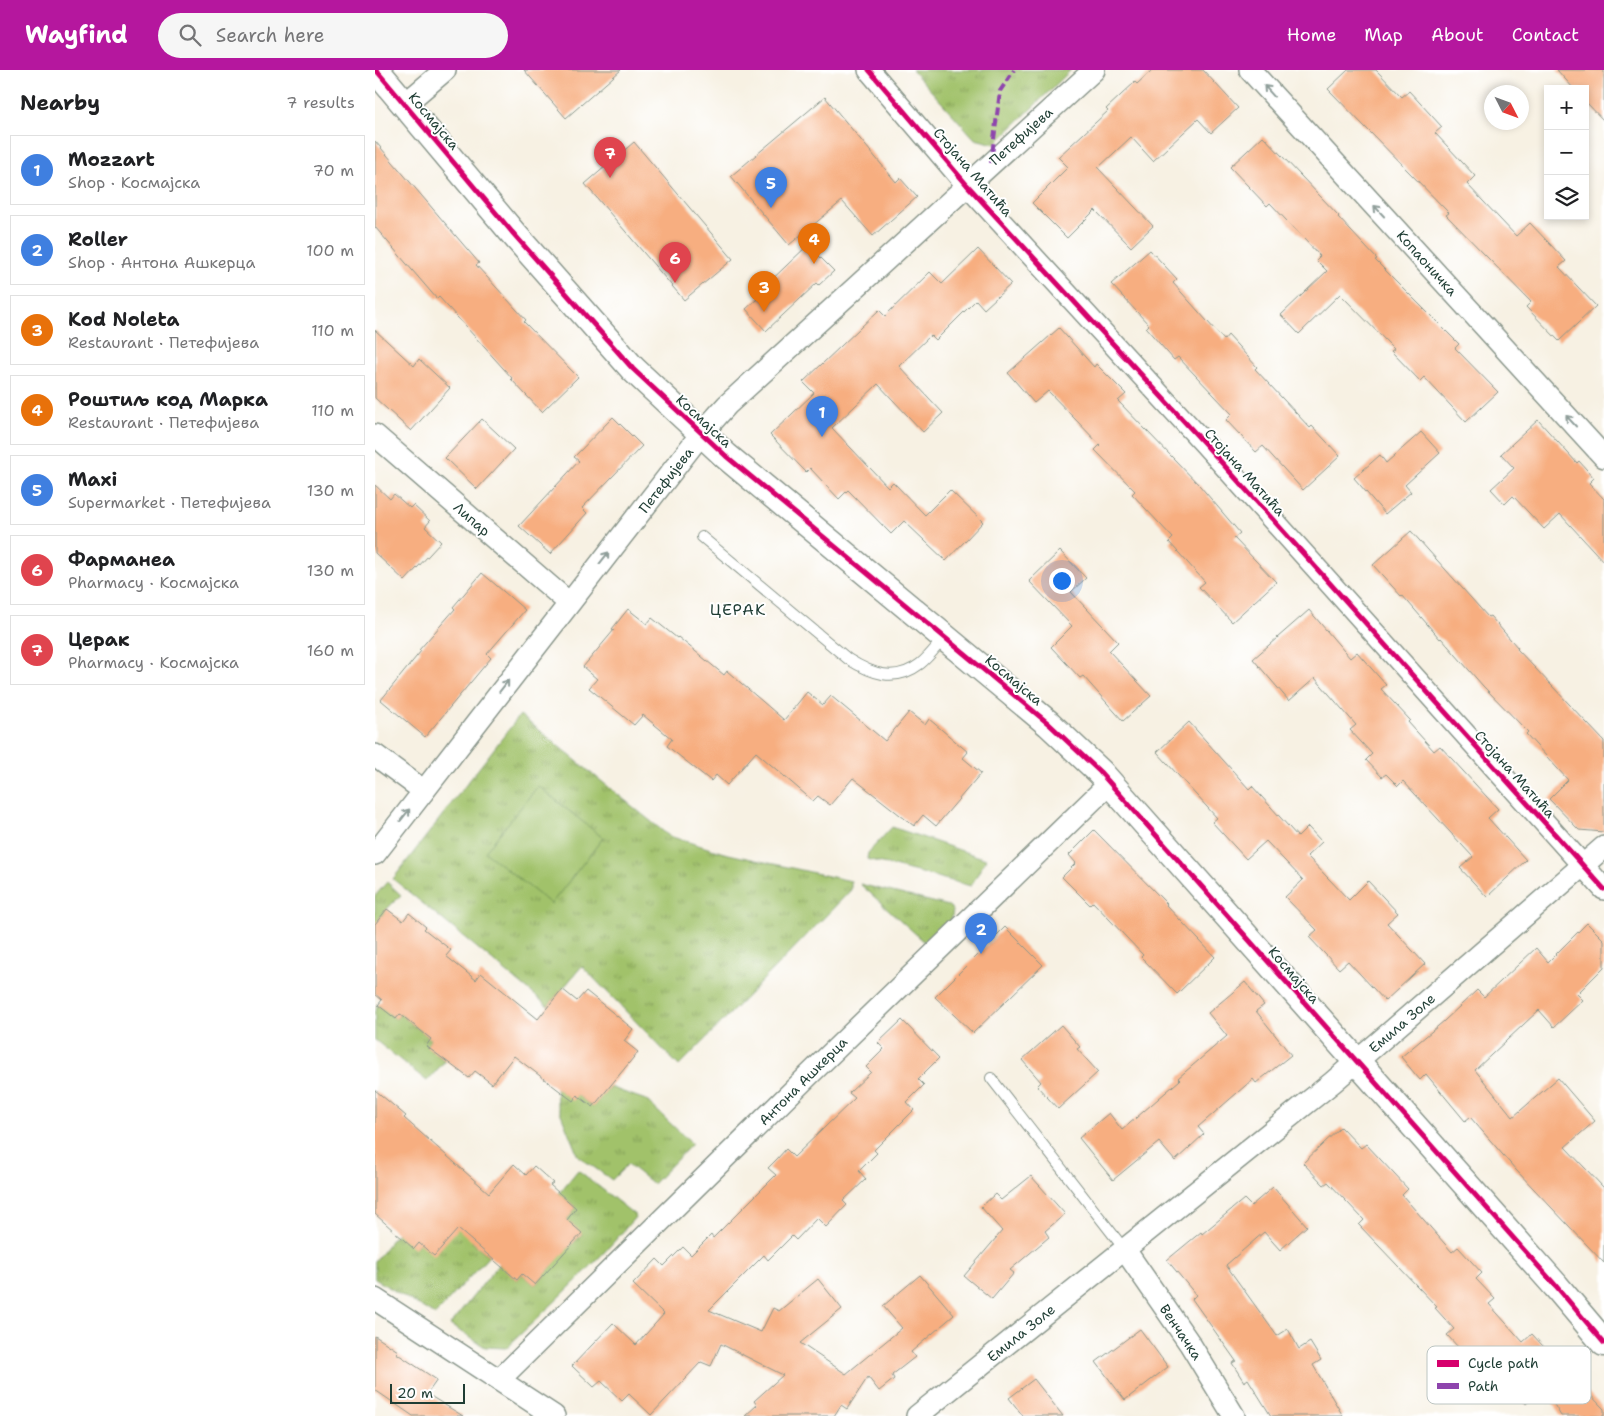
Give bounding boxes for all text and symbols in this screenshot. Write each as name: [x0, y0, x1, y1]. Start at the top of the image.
search box: [158, 13, 508, 58]
text: Wayfind: [25, 19, 128, 51]
icon: search: [176, 21, 204, 49]
text: Search here: [216, 23, 324, 48]
text: Home: [1287, 23, 1336, 47]
text: Map: [1364, 23, 1403, 47]
text: About: [1431, 23, 1484, 47]
text: Contact: [1512, 23, 1579, 47]
one-way arrow: [1263, 84, 1275, 97]
north arrow: [1484, 85, 1529, 130]
map controls: [1544, 85, 1589, 220]
button: +: [1544, 85, 1589, 130]
text: Nearby: [20, 89, 100, 117]
street label: Космајска: [405, 89, 463, 154]
text: 7 results: [286, 92, 355, 113]
street label: Петефијева: [986, 103, 1057, 169]
street label: Стојана Матића: [929, 124, 1017, 220]
button: −: [1544, 130, 1589, 175]
pin: 7: [594, 137, 626, 178]
text: Mozzart: [68, 147, 155, 172]
text: 1: [33, 160, 41, 181]
text: 70 m: [313, 160, 354, 181]
pin: 5: [755, 167, 787, 208]
text: Shop · Космајска: [68, 172, 200, 193]
button: layers: [1544, 175, 1589, 220]
one-way arrow: [1373, 204, 1385, 217]
pin: 4: [798, 223, 830, 264]
street label: Копаоничка: [1393, 226, 1461, 300]
text: Roller: [68, 227, 128, 252]
text: 2: [31, 240, 43, 261]
text: 100 m: [306, 240, 354, 261]
pin: 6: [659, 242, 691, 283]
text: Shop · Антона Ашкерца: [68, 252, 255, 273]
pin: 3: [748, 271, 780, 312]
text: Kod Noleta: [68, 307, 180, 332]
text: 3: [31, 320, 43, 341]
text: 110 m: [311, 320, 354, 341]
text: Restaurant · Петефијева: [68, 332, 259, 353]
text: Роштиљ код Марка: [68, 387, 268, 412]
street label: Космајска: [672, 391, 736, 452]
pin: 1: [806, 396, 838, 437]
text: 4: [31, 400, 43, 421]
text: 110 m: [311, 400, 354, 421]
text: Restaurant · Петефијева: [68, 412, 259, 433]
one-way arrow: [1565, 415, 1577, 428]
street label: Стојана Матића: [1201, 424, 1289, 520]
street label: Петефијева: [635, 443, 698, 517]
text: Maxi: [68, 467, 117, 492]
text: 5: [32, 480, 42, 501]
text: 130 m: [307, 480, 354, 501]
text: Supermarket · Петефијева: [68, 492, 271, 513]
street label: Липар: [450, 498, 494, 540]
text: Фарманеа: [68, 547, 175, 572]
one-way arrow: [599, 551, 609, 565]
text: 6: [31, 560, 43, 581]
text: 130 m: [307, 560, 354, 581]
your location: [1049, 568, 1075, 594]
text: Pharmacy · Космајска: [68, 572, 239, 593]
district label: ЦЕРАК: [710, 599, 766, 620]
text: Церак: [68, 627, 130, 652]
text: 7: [31, 640, 43, 661]
text: 160 m: [307, 640, 354, 661]
street label: Космајска: [982, 651, 1047, 709]
text: Pharmacy · Космајска: [68, 652, 239, 673]
one-way arrow: [499, 679, 509, 693]
street label: Стојана Матића: [1471, 726, 1559, 822]
one-way arrow: [400, 808, 410, 822]
pin: 2: [965, 913, 997, 954]
street label: Космајска: [1264, 943, 1324, 1007]
street label: Емила Золе: [1365, 989, 1439, 1057]
street label: Антона Ашкерца: [755, 1033, 851, 1129]
street label: Емила Золе: [983, 1300, 1059, 1366]
street label: Венчачка: [1156, 1301, 1206, 1364]
legend: [1427, 1346, 1591, 1404]
text: Cycle path: [1468, 1354, 1539, 1372]
text: Path: [1468, 1377, 1499, 1395]
scale bar: [390, 1381, 465, 1404]
text: 20 m: [397, 1384, 433, 1402]

